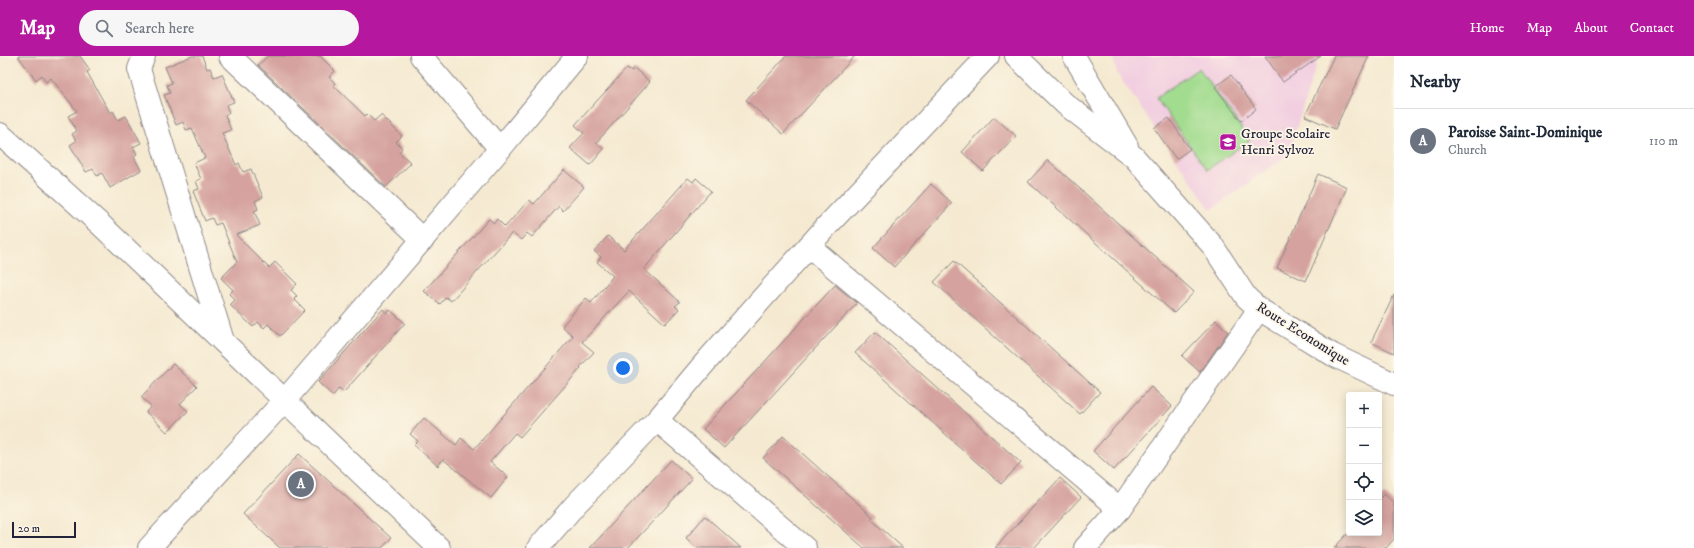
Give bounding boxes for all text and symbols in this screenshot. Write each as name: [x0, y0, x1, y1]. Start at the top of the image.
search box: [79, 10, 359, 46]
text: Map: [20, 17, 55, 40]
icon: search: [93, 17, 115, 39]
text: Search here: [125, 19, 194, 38]
text: Home: [1470, 19, 1504, 37]
text: Map: [1526, 19, 1552, 37]
text: About: [1574, 19, 1608, 37]
text: Contact: [1630, 19, 1674, 37]
text: Nearby: [1410, 71, 1460, 93]
text: Paroisse Saint-Dominique: [1448, 123, 1602, 142]
place label: Groupe Scolaire Henri Sylvoz: [1241, 125, 1330, 159]
school or university icon: Groupe Scolaire Henri Sylvoz: [1218, 132, 1238, 152]
text: A: [1419, 133, 1427, 149]
text: 110 m: [1649, 133, 1678, 149]
text: Church: [1448, 142, 1487, 158]
street label: Route Economique: [1253, 298, 1353, 370]
your location: [613, 358, 633, 378]
map controls: [1346, 392, 1382, 536]
button: +: [1346, 392, 1382, 428]
button: −: [1346, 428, 1382, 464]
button: locate: [1346, 464, 1382, 500]
pin: A: [288, 469, 314, 499]
button: layers: [1346, 500, 1382, 536]
scale bar: [12, 520, 76, 539]
text: 20 m: [18, 522, 40, 536]

